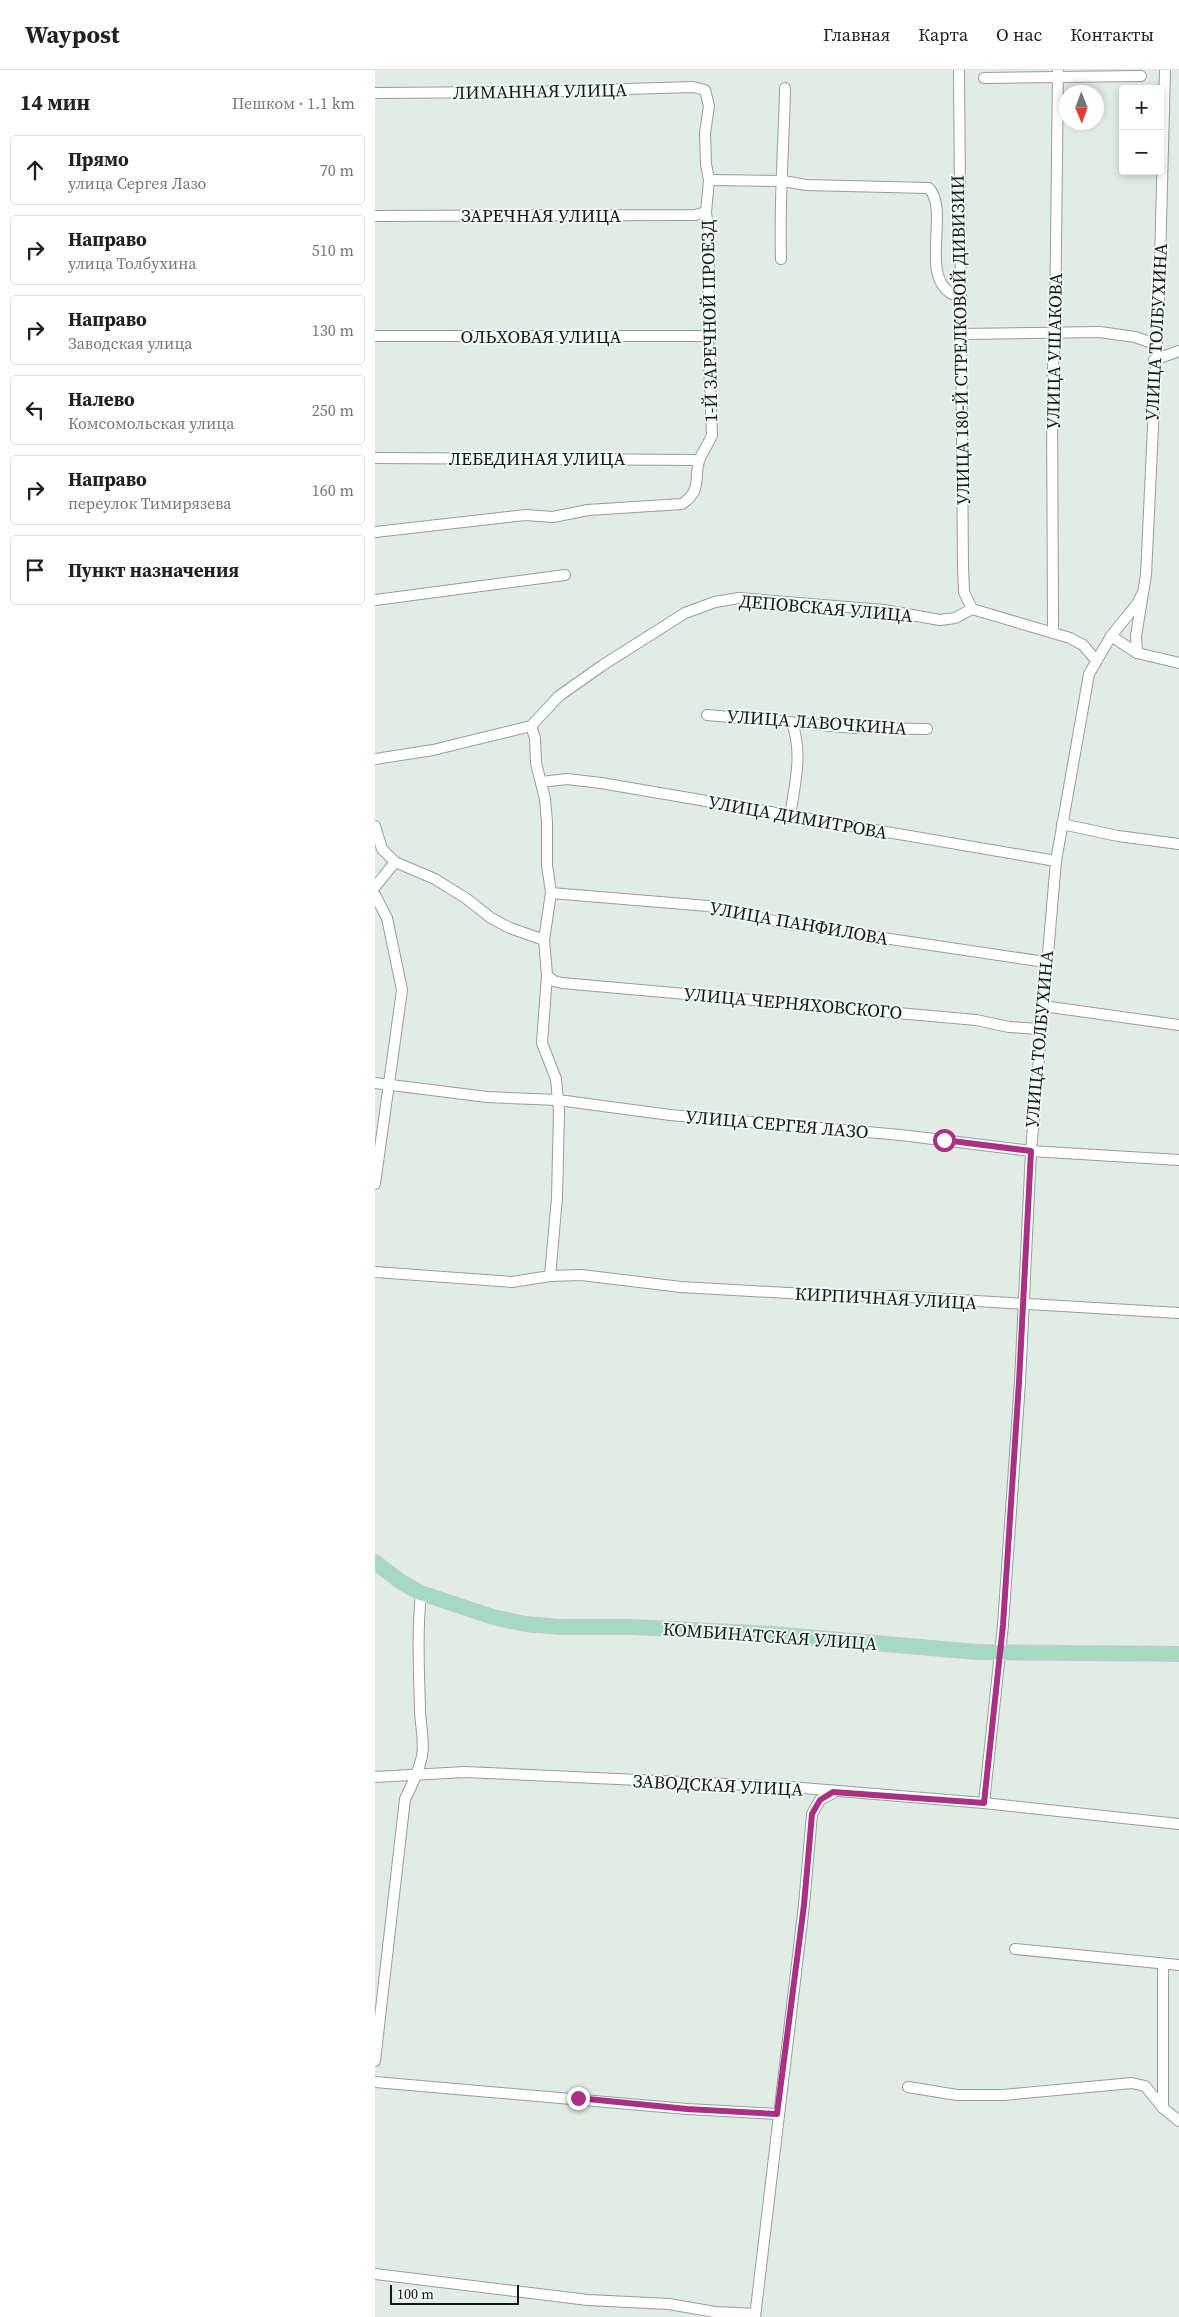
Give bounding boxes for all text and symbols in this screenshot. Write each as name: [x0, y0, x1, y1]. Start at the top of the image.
text: Waypost: [25, 18, 120, 51]
text: Главная: [823, 22, 890, 47]
text: Карта: [918, 22, 968, 47]
text: О нас: [996, 22, 1042, 47]
text: Контакты: [1070, 22, 1154, 47]
street label: ЛИМАННАЯ УЛИЦА: [453, 77, 627, 105]
north arrow: [1059, 85, 1104, 130]
map controls: [1119, 85, 1164, 175]
button: +: [1119, 85, 1164, 130]
text: 14 мин: [20, 88, 90, 117]
text: Пешком · 1.1 km: [232, 92, 355, 114]
button: −: [1119, 130, 1164, 175]
text: Прямо: [68, 146, 129, 172]
icon: ahead: [21, 156, 49, 184]
text: 70 m: [320, 159, 354, 181]
text: улица Сергея Лазо: [68, 172, 206, 194]
street label: УЛИЦА 180-Й СТРЕЛКОВОЙ ДИВИЗИИ: [945, 175, 975, 505]
street label: ЗАРЕЧНАЯ УЛИЦА: [461, 203, 621, 228]
street label: 1-Й ЗАРЕЧНОЙ ПРОЕЗД: [695, 219, 723, 423]
text: Направо: [68, 226, 147, 252]
icon: right: [21, 236, 49, 264]
text: 510 m: [312, 239, 354, 261]
street label: УЛИЦА ТОЛБУХИНА: [1139, 242, 1173, 422]
text: улица Толбухина: [68, 252, 196, 274]
street label: УЛИЦА УШАКОВА: [1040, 273, 1068, 429]
text: Направо: [68, 306, 147, 332]
icon: right: [21, 316, 49, 344]
text: 130 m: [312, 319, 354, 341]
street label: ОЛЬХОВАЯ УЛИЦА: [461, 324, 621, 349]
text: Заводская улица: [68, 332, 193, 354]
text: Налево: [68, 386, 135, 412]
icon: left: [21, 396, 49, 424]
text: 250 m: [312, 399, 354, 421]
text: Комсомольская улица: [68, 412, 234, 434]
street label: ЛЕБЕДИНАЯ УЛИЦА: [449, 446, 625, 471]
text: Направо: [68, 466, 147, 492]
icon: right: [21, 476, 49, 504]
text: 160 m: [312, 479, 354, 501]
text: переулок Тимирязева: [68, 492, 232, 514]
icon: arrive: [21, 556, 49, 584]
text: Пункт назначения: [68, 557, 239, 583]
street label: ДЕПОВСКАЯ УЛИЦА: [738, 588, 914, 628]
street label: УЛИЦА ЛАВОЧКИНА: [726, 703, 908, 741]
street label: УЛИЦА ДИМИТРОВА: [707, 789, 889, 845]
street label: УЛИЦА ПАНФИЛОВА: [708, 895, 890, 951]
street label: УЛИЦА ТОЛБУХИНА: [1019, 949, 1059, 1129]
street label: УЛИЦА ЧЕРНЯХОВСКОГО: [683, 981, 903, 1025]
street label: УЛИЦА СЕРГЕЯ ЛАЗО: [684, 1104, 870, 1144]
route start: [933, 1129, 956, 1152]
street label: КИРПИЧНАЯ УЛИЦА: [794, 1281, 978, 1315]
street label: КОМБИНАТСКАЯ УЛИЦА: [662, 1616, 878, 1656]
street label: ЗАВОДСКАЯ УЛИЦА: [632, 1768, 804, 1802]
route end: [567, 2087, 590, 2110]
scale bar: [390, 2282, 519, 2305]
text: 100 m: [397, 2284, 434, 2304]

